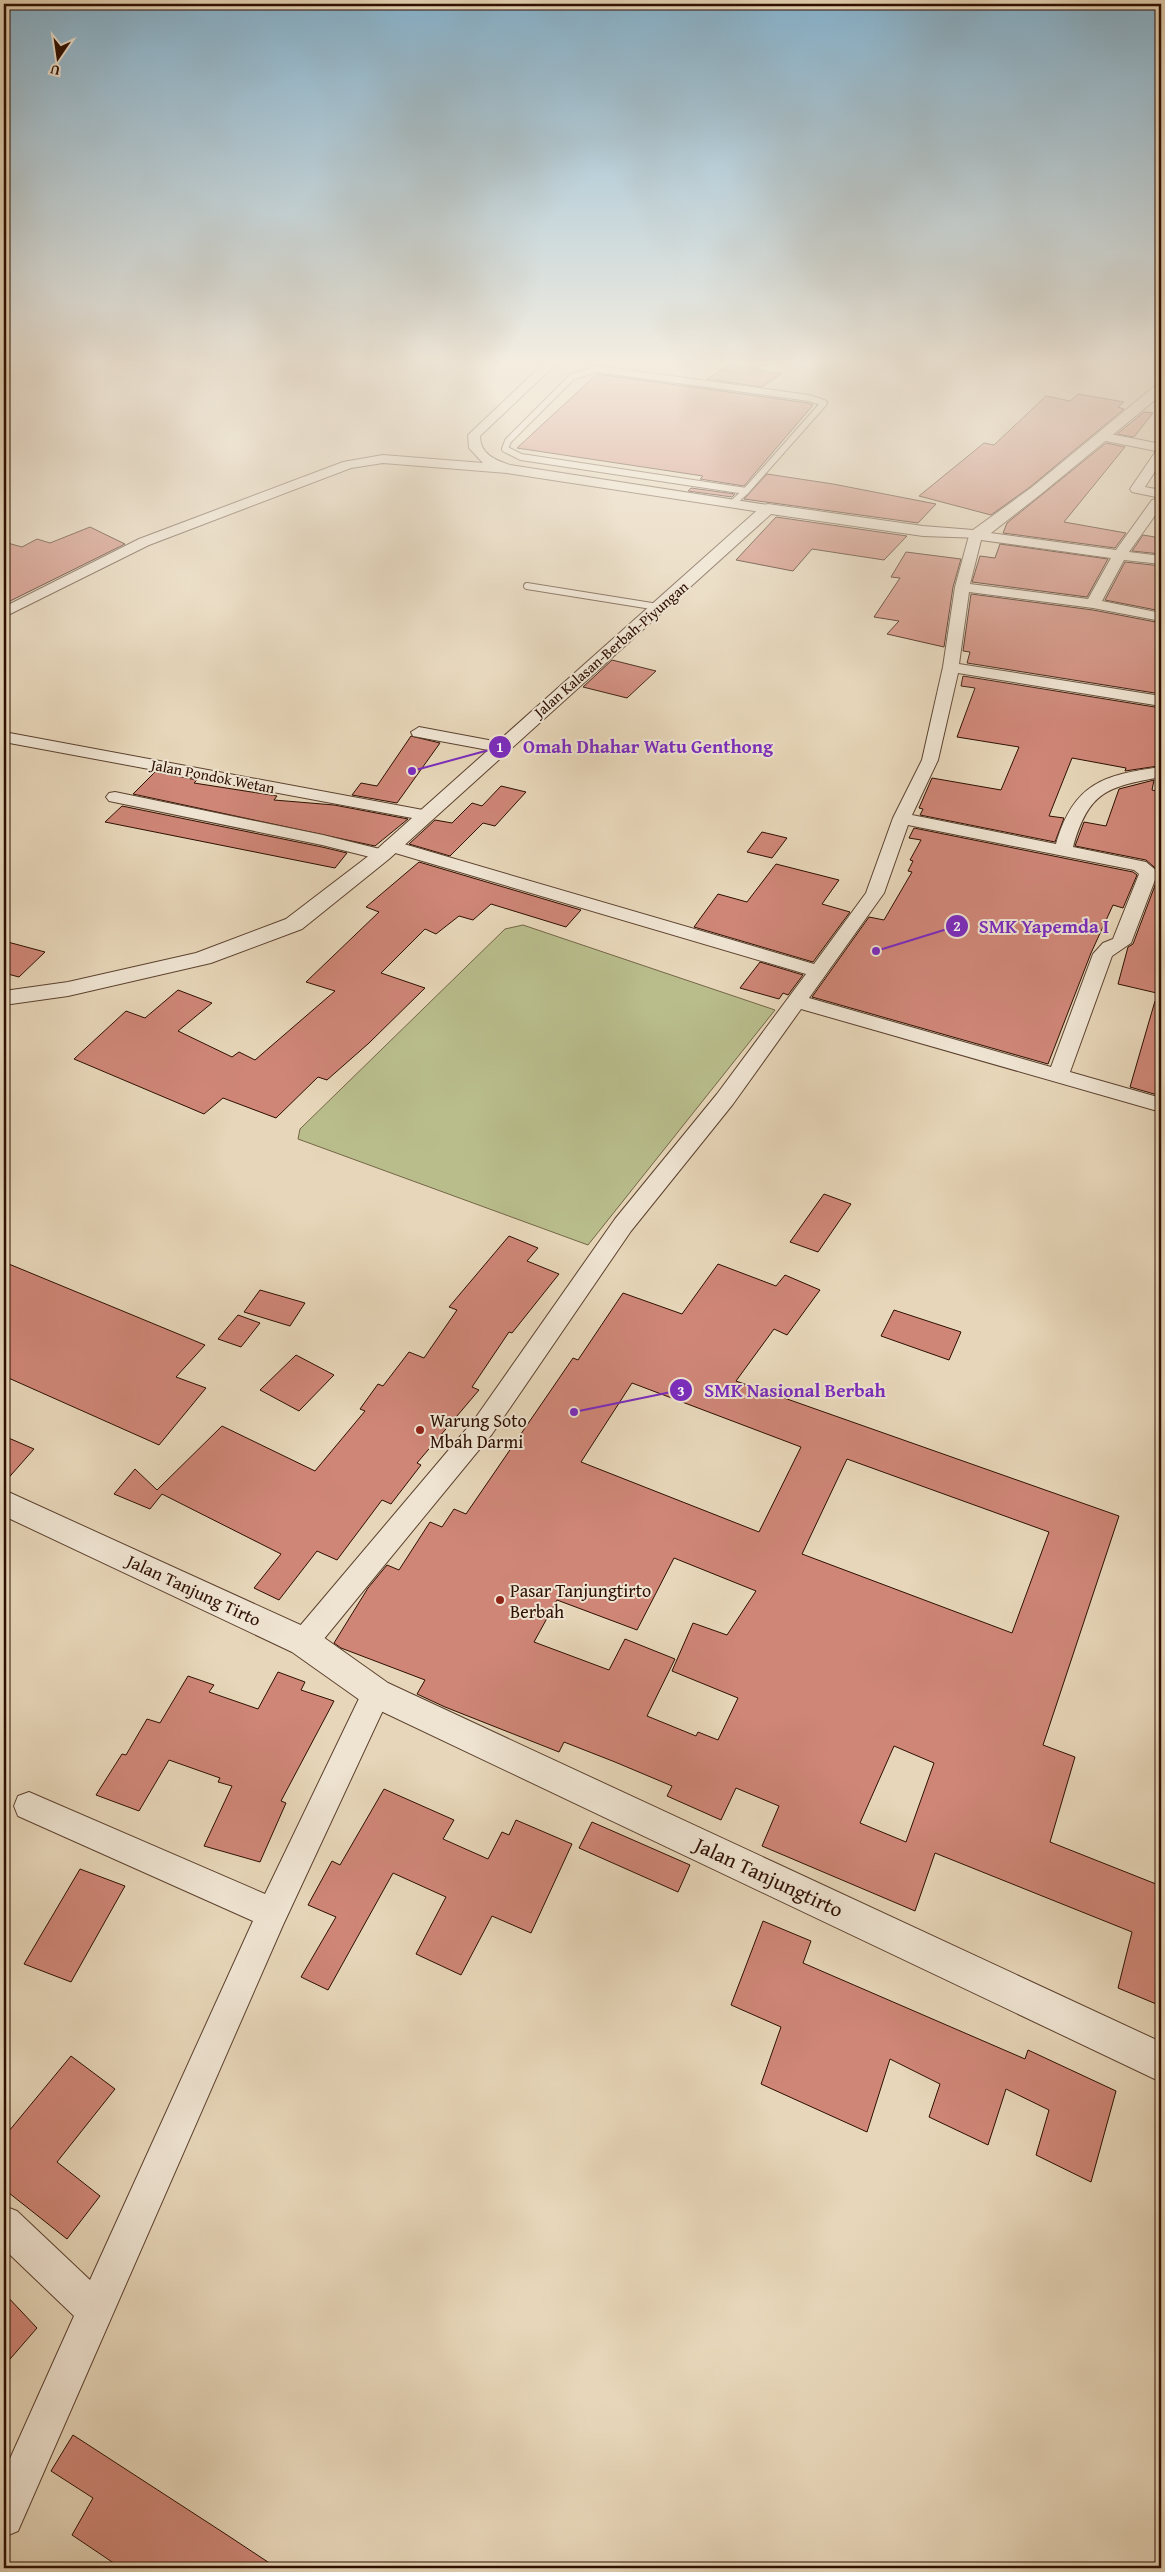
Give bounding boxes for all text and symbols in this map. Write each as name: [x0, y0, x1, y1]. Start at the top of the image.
north arrow: [32, 32, 82, 82]
text: U: [48, 60, 62, 81]
street label: Jalan Kalasan-Berbah-Piyungan: [528, 576, 693, 723]
callout: Omah Dhahar Watu Genthong: [488, 730, 783, 764]
text: Omah Dhahar Watu Genthong: [523, 732, 774, 760]
text: 1: [496, 736, 504, 757]
street label: Jalan Pondok Wetan: [147, 753, 277, 798]
callout: SMK Yapemda I: [944, 909, 1120, 943]
text: SMK Yapemda I: [979, 912, 1109, 940]
text: 2: [953, 915, 961, 936]
callout: SMK Nasional Berbah: [669, 1373, 895, 1407]
text: SMK Nasional Berbah: [704, 1376, 886, 1404]
text: 3: [677, 1380, 685, 1401]
place label: Warung Soto Mbah Darmi: [430, 1407, 527, 1455]
marker: Warung Soto Mbah Darmi: [414, 1424, 426, 1436]
street label: Jalan Tanjung Tirto: [121, 1546, 266, 1633]
place label: Pasar Tanjungtirto Berbah: [510, 1577, 651, 1625]
marker: Pasar Tanjungtirto Berbah: [494, 1594, 506, 1606]
street label: Jalan Tanjungtirto: [687, 1828, 848, 1925]

